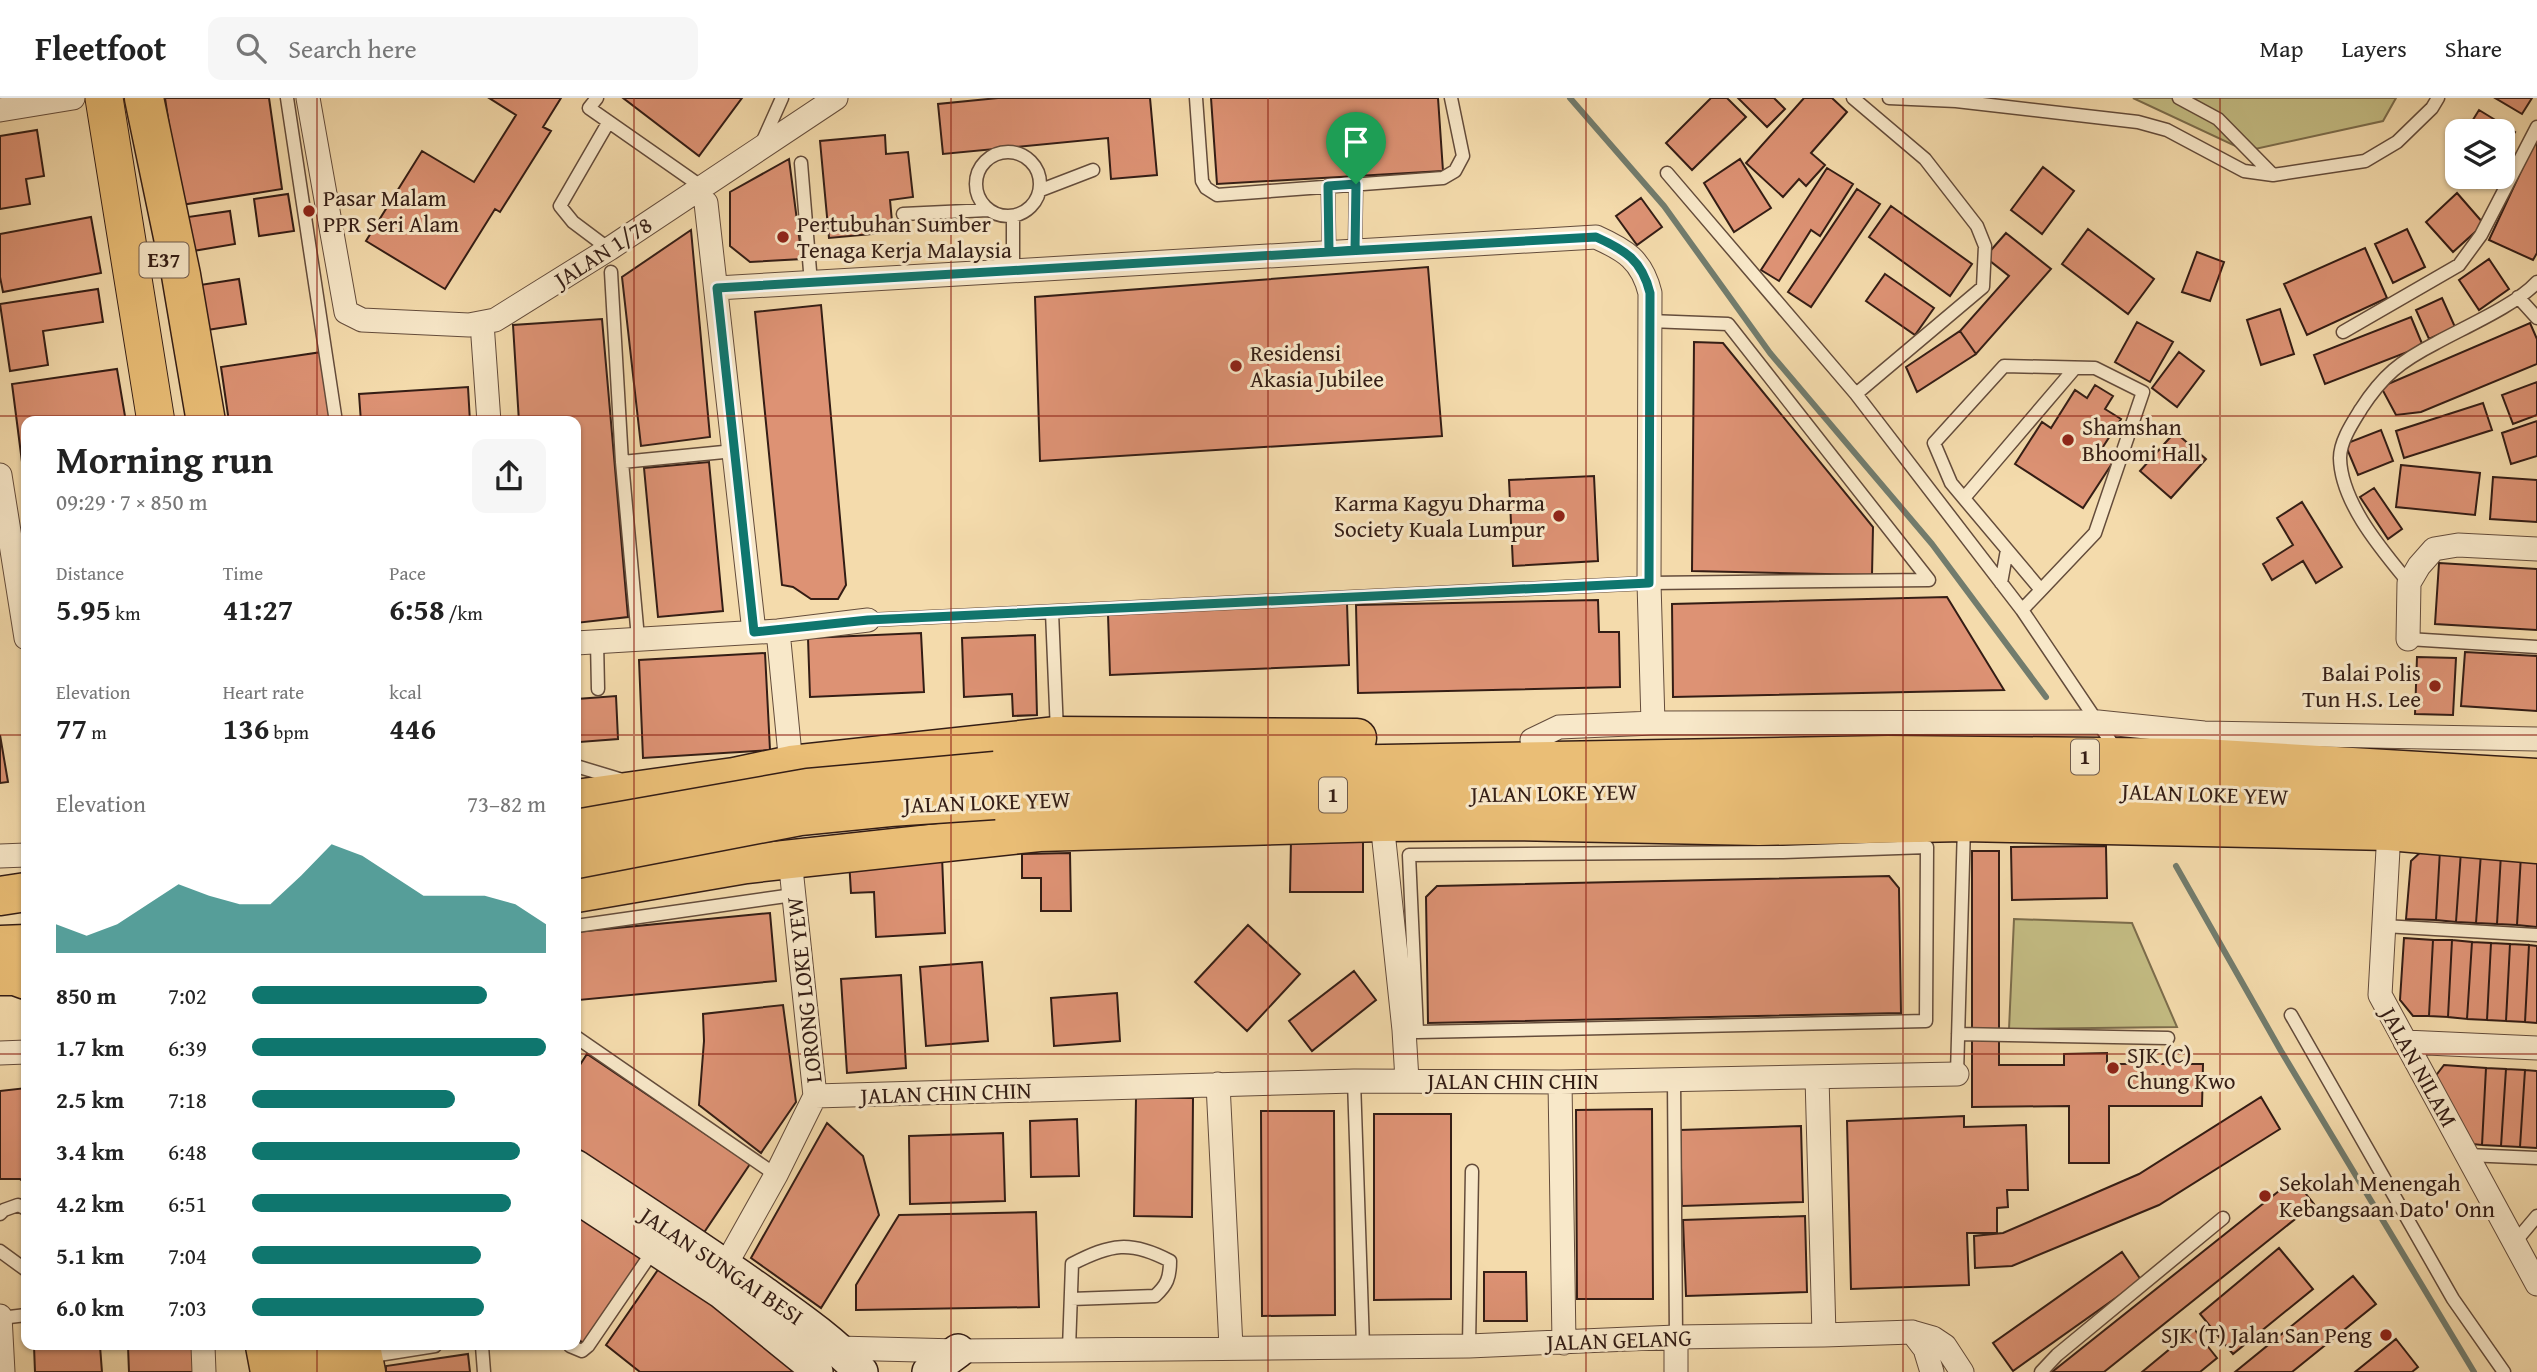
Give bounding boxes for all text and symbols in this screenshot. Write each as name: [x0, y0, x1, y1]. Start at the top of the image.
search box: [208, 17, 698, 80]
text: Fleetfoot: [35, 24, 166, 72]
icon: search: [232, 29, 270, 67]
text: Search here: [288, 29, 417, 68]
text: Map: [2260, 31, 2303, 66]
text: Layers: [2341, 31, 2407, 66]
text: Share: [2445, 31, 2502, 66]
pin: [1326, 112, 1386, 184]
map controls: [2445, 119, 2515, 189]
button: layers: [2445, 119, 2515, 189]
icon: arrive: [1337, 123, 1375, 161]
place label: Pasar Malam PPR Seri Alam: [323, 181, 459, 240]
marker: Pasar Malam PPR Seri Alam: [301, 203, 317, 219]
place label: Pertubuhan Sumber Tenaga Kerja Malaysia: [797, 207, 1012, 266]
street label: JALAN 1/78: [545, 208, 658, 297]
marker: Pertubuhan Sumber Tenaga Kerja Malaysia: [775, 229, 791, 245]
road number: E37: [140, 242, 188, 278]
place label: Residensi Akasia Jubilee: [1250, 336, 1384, 395]
marker: Residensi Akasia Jubilee: [1228, 358, 1244, 374]
place label: Shamshan Bhoomi Hall: [2082, 410, 2201, 469]
text: Morning run: [56, 431, 273, 487]
marker: Shamshan Bhoomi Hall: [2060, 432, 2076, 448]
button: share: [472, 439, 546, 513]
text: 09:29 · 7 × 850 m: [56, 485, 208, 518]
place label: Karma Kagyu Dharma Society Kuala Lumpur: [1334, 486, 1546, 545]
marker: Karma Kagyu Dharma Society Kuala Lumpur: [1551, 508, 1567, 524]
text: Distance: [56, 559, 124, 587]
text: Time: [223, 559, 263, 587]
text: Pace: [389, 559, 426, 587]
text: 5.95: [56, 587, 111, 631]
text: 41:27: [223, 587, 293, 631]
text: 6:58: [389, 587, 444, 631]
text: km: [111, 599, 140, 627]
text: /km: [444, 599, 483, 627]
place label: Balai Polis Tun H.S. Lee: [2302, 656, 2421, 715]
text: Elevation: [56, 678, 130, 706]
text: Heart rate: [223, 678, 304, 706]
text: kcal: [389, 678, 422, 706]
marker: Balai Polis Tun H.S. Lee: [2427, 678, 2443, 694]
text: 77: [56, 706, 87, 750]
text: 136: [223, 706, 269, 750]
text: 446: [389, 706, 436, 750]
text: m: [87, 718, 107, 746]
text: bpm: [269, 718, 309, 746]
road number: 1: [2071, 740, 2099, 774]
street label: JALAN LOKE YEW: [2118, 774, 2289, 813]
street label: JALAN LOKE YEW: [1467, 775, 1638, 811]
road number: 1: [1319, 778, 1347, 812]
street label: JALAN LOKE YEW: [900, 782, 1071, 821]
text: Elevation: [56, 787, 146, 820]
text: 73–82 m: [467, 787, 546, 820]
street label: LORONG LOKE YEW: [777, 895, 830, 1085]
text: 850 m: [56, 979, 117, 1012]
text: 7:02: [168, 979, 207, 1012]
street label: JALAN NILAM: [2371, 998, 2466, 1133]
text: 1.7 km: [56, 1031, 124, 1064]
text: 6:39: [168, 1031, 207, 1064]
place label: SJK (C) Chung Kwo: [2127, 1038, 2236, 1097]
marker: SJK (C) Chung Kwo: [2105, 1060, 2121, 1076]
street label: JALAN CHIN CHIN: [1424, 1064, 1599, 1097]
street label: JALAN CHIN CHIN: [857, 1073, 1032, 1112]
text: 2.5 km: [56, 1083, 124, 1116]
text: 7:18: [168, 1083, 207, 1116]
text: 3.4 km: [56, 1135, 124, 1168]
text: 6:48: [168, 1135, 207, 1168]
place label: Sekolah Menengah Kebangsaan Dato' Onn: [2279, 1166, 2495, 1225]
text: 4.2 km: [56, 1187, 124, 1220]
text: 6:51: [168, 1187, 207, 1220]
marker: Sekolah Menengah Kebangsaan Dato' Onn: [2257, 1188, 2273, 1204]
street label: JALAN SUNGAI BESI: [632, 1197, 810, 1333]
text: 5.1 km: [56, 1239, 124, 1272]
text: 7:04: [168, 1239, 207, 1272]
text: 6.0 km: [56, 1291, 124, 1324]
text: 7:03: [168, 1291, 207, 1324]
place label: SJK (T) Jalan San Peng: [2161, 1318, 2373, 1351]
street label: JALAN GELANG: [1543, 1320, 1693, 1359]
marker: SJK (T) Jalan San Peng: [2378, 1327, 2394, 1343]

